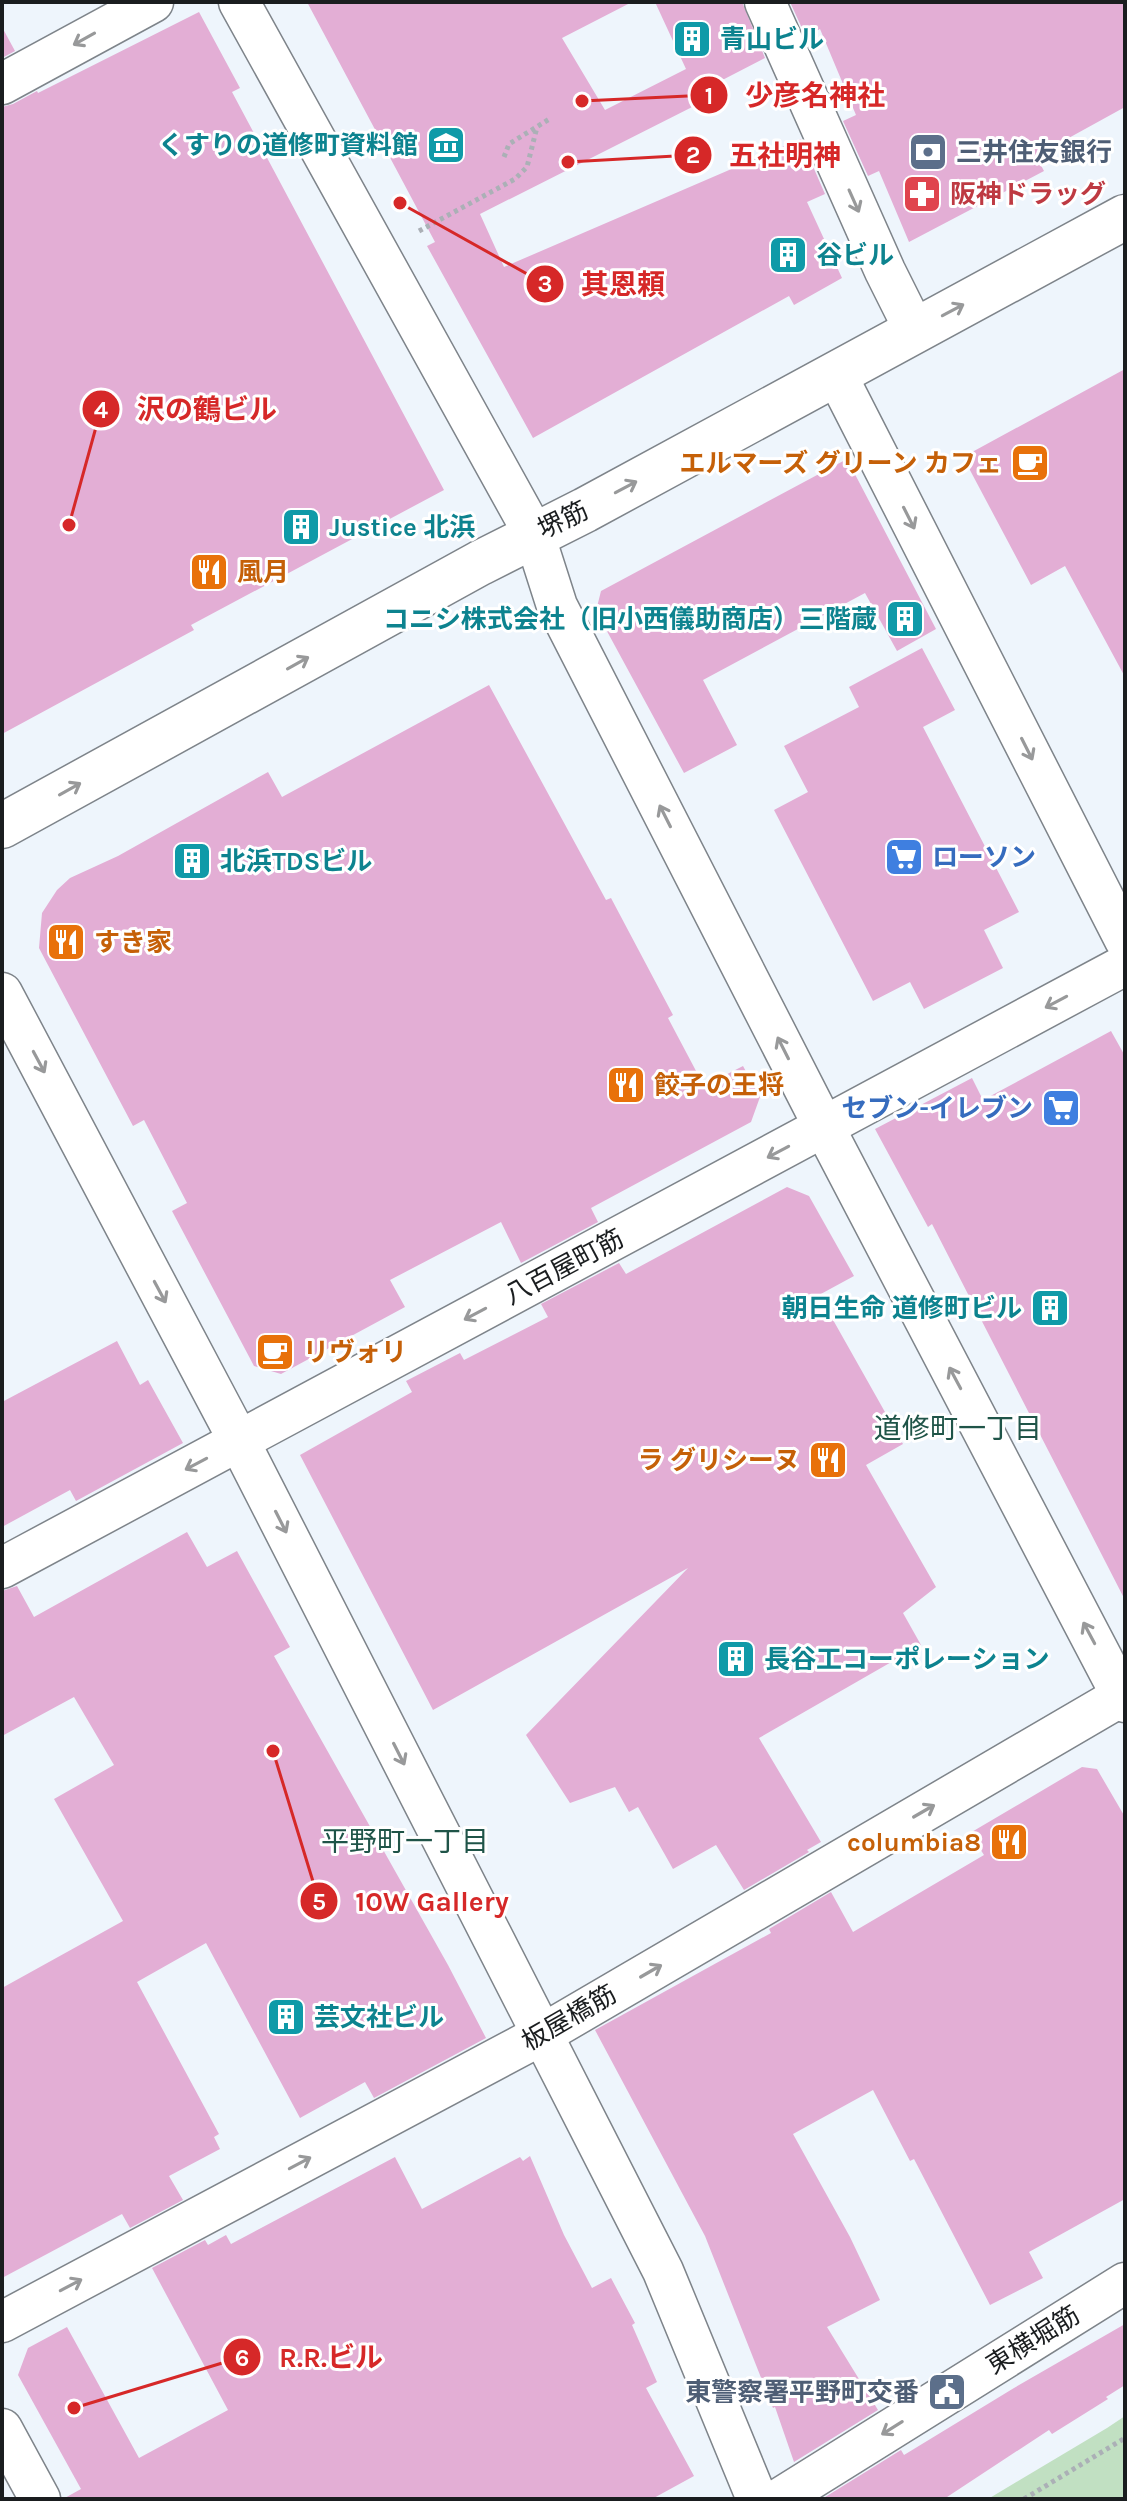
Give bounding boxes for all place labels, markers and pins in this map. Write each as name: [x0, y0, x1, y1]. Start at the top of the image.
building icon: 青山ビル: [671, 18, 713, 60]
place label: 青山ビル: [720, 24, 824, 55]
callout: 少彦名神社: [689, 69, 901, 121]
museum icon: くすりの道修町資料館: [425, 124, 467, 166]
callout: 五社明神: [673, 129, 857, 181]
place label: くすりの道修町資料館: [158, 130, 418, 161]
bank icon: 三井住友銀行: [907, 131, 949, 173]
place label: 三井住友銀行: [956, 137, 1112, 168]
pharmacy icon: 阪神ドラッグ: [901, 173, 943, 215]
place label: 阪神ドラッグ: [950, 179, 1106, 210]
building icon: 谷ビル: [767, 234, 809, 276]
place label: 谷ビル: [816, 240, 894, 271]
callout: 其恩頼: [525, 258, 681, 310]
callout: 沢の鶴ビル: [81, 383, 293, 435]
cafe icon: エルマーズ グリーン カフェ: [1009, 442, 1051, 484]
place label: エルマーズ グリーン カフェ: [679, 448, 1002, 479]
building icon: Justice 北浜: [280, 506, 322, 548]
place label: Justice 北浜: [329, 512, 475, 543]
restaurant icon: 風月: [188, 551, 230, 593]
place label: 風月: [237, 557, 289, 588]
building icon: コニシ株式会社（旧小西儀助商店）三階蔵: [884, 598, 926, 640]
place label: コニシ株式会社（旧小西儀助商店）三階蔵: [383, 604, 877, 635]
supermarket icon: ローソン: [883, 836, 925, 878]
building icon: 北浜TDSビル: [171, 840, 213, 882]
place label: ローソン: [932, 842, 1036, 873]
place label: 北浜TDSビル: [220, 846, 372, 877]
restaurant icon: すき家: [45, 921, 87, 963]
place label: すき家: [94, 927, 172, 958]
restaurant icon: 餃子の王将: [605, 1064, 647, 1106]
place label: 餃子の王将: [654, 1070, 784, 1101]
supermarket icon: セブン-イレブン: [1040, 1087, 1082, 1129]
place label: セブン-イレブン: [841, 1093, 1033, 1124]
building icon: 朝日生命 道修町ビル: [1029, 1287, 1071, 1329]
place label: 朝日生命 道修町ビル: [781, 1293, 1022, 1324]
cafe icon: リヴォリ: [254, 1331, 296, 1373]
place label: リヴォリ: [303, 1337, 407, 1368]
restaurant icon: ラ グリシーヌ: [807, 1439, 849, 1481]
place label: ラ グリシーヌ: [637, 1445, 800, 1476]
building icon: 長谷工コーポレーション: [715, 1638, 757, 1680]
place label: 長谷工コーポレーション: [764, 1644, 1049, 1675]
restaurant icon: columbia8: [988, 1821, 1030, 1863]
place label: columbia8: [847, 1827, 981, 1858]
callout: 10W Gallery: [299, 1875, 525, 1927]
building icon: 芸文社ビル: [265, 1996, 307, 2038]
place label: 芸文社ビル: [314, 2002, 444, 2033]
callout: R.R.ビル: [222, 2331, 399, 2383]
public building icon: 東警察署平野町交番: [926, 2371, 968, 2413]
place label: 東警察署平野町交番: [685, 2377, 919, 2408]

